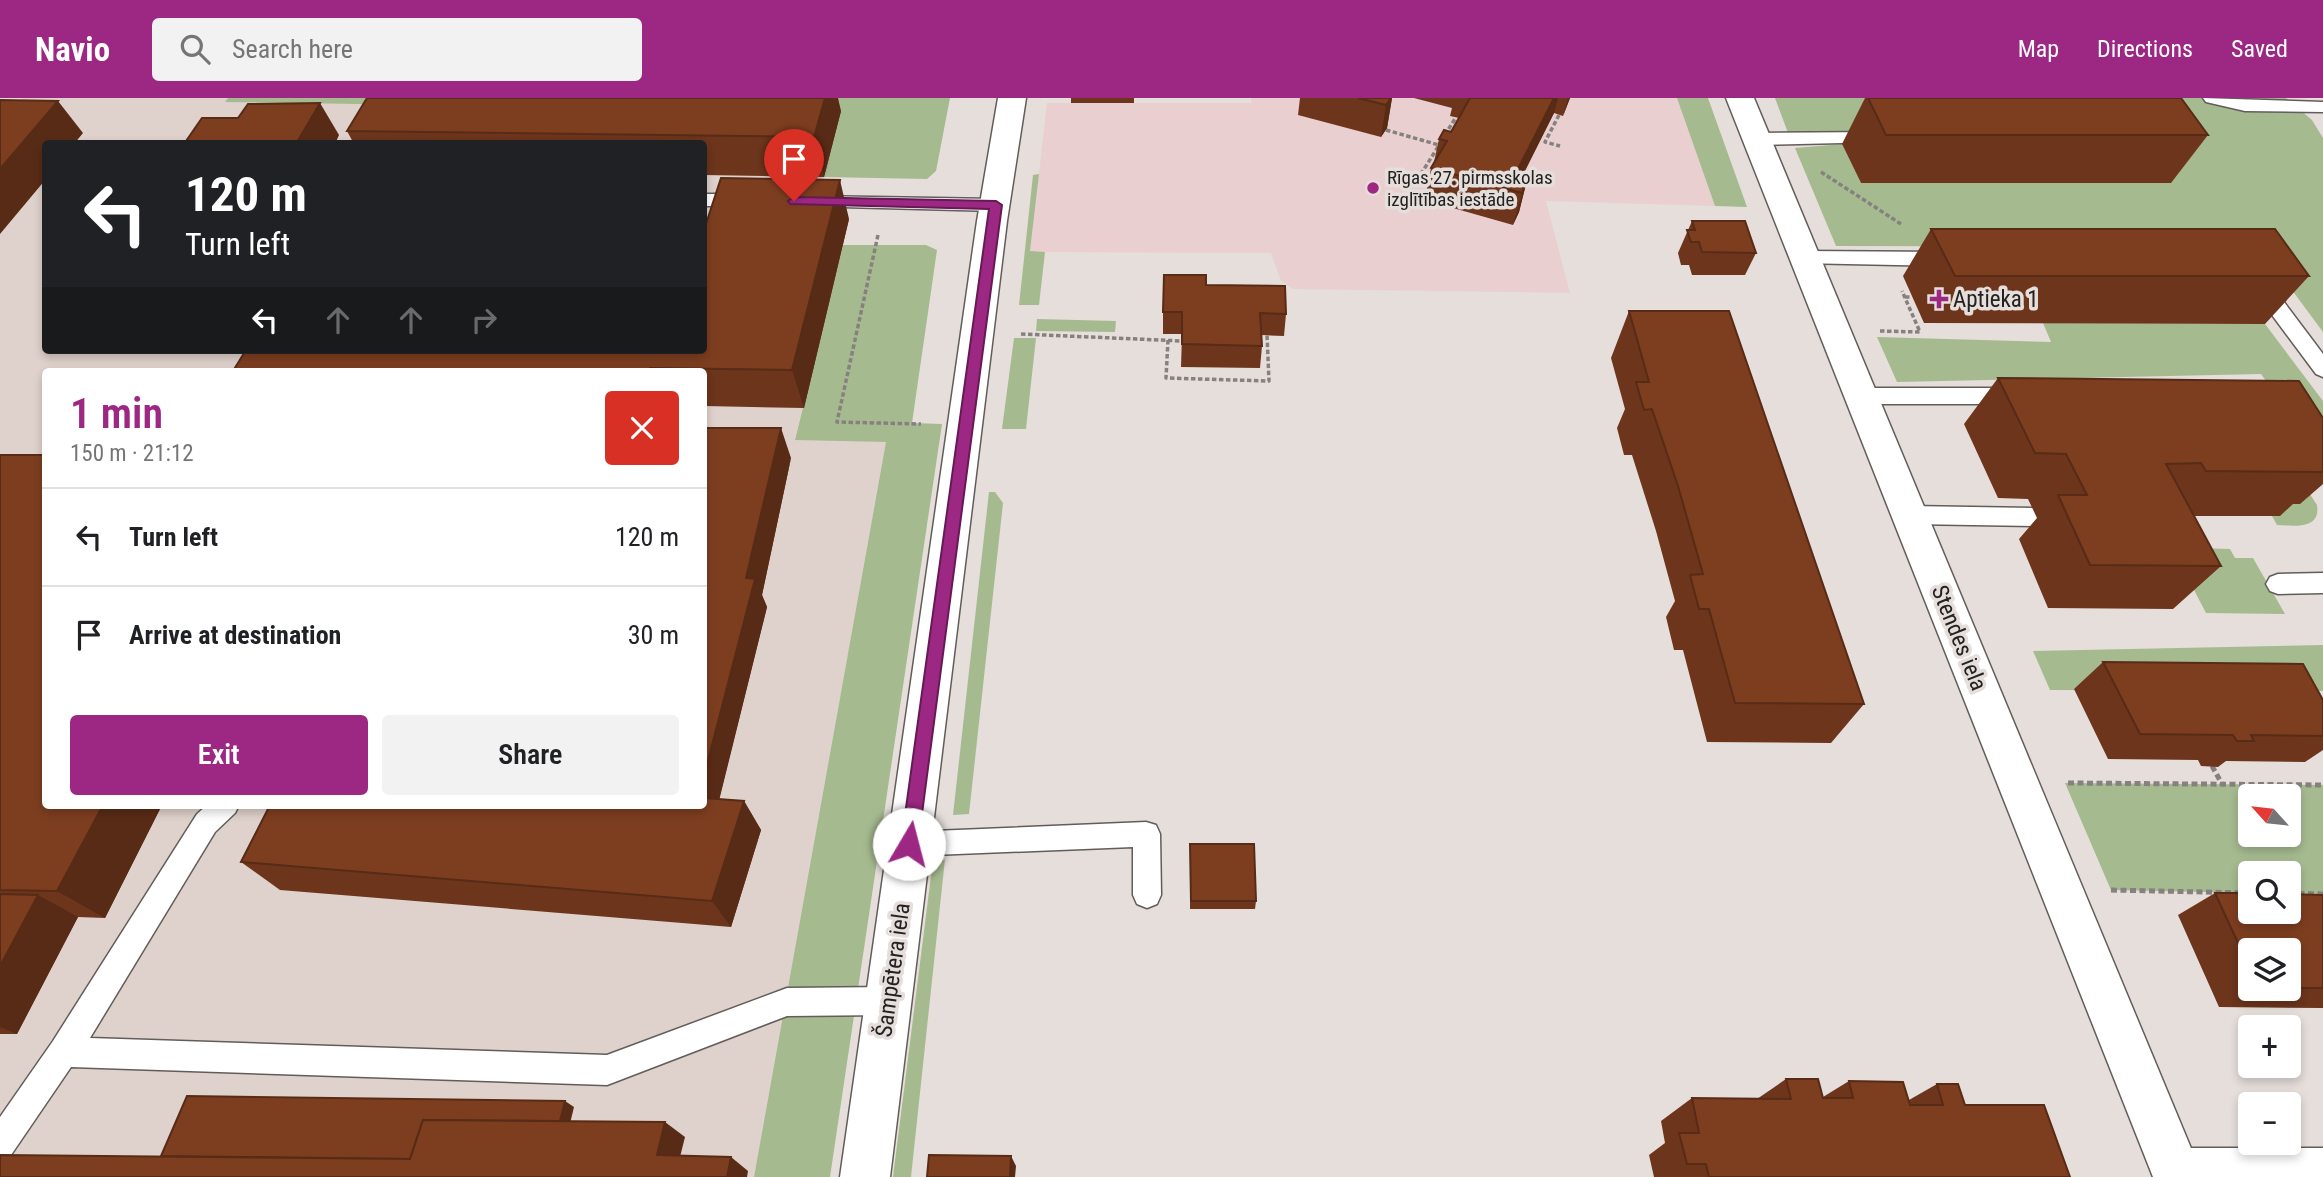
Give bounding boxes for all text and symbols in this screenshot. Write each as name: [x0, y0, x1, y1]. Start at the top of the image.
search box: [152, 18, 642, 81]
text: Navio: [35, 30, 110, 69]
icon: search: [176, 30, 214, 68]
text: Search here: [232, 34, 353, 64]
text: Map: [2018, 35, 2059, 63]
text: Directions: [2097, 35, 2193, 63]
text: Saved: [2231, 35, 2288, 63]
pin: [764, 129, 824, 201]
icon: arrive: [775, 140, 813, 178]
text: 120 m: [185, 166, 307, 223]
place label: Rīgas 27. pirmsskolas izglītības iestāde: [1387, 166, 1553, 211]
icon: left: [70, 168, 161, 259]
marker: Rīgas 27. pirmsskolas izglītības iestāde: [1365, 180, 1381, 196]
text: Turn left: [185, 225, 290, 263]
place label: Aptieka 1: [1953, 286, 2039, 313]
marker: Aptieka 1: [1931, 291, 1947, 307]
icon: left: [246, 301, 284, 339]
icon: ahead: [319, 301, 357, 339]
icon: ahead: [392, 301, 430, 339]
icon: right: [465, 301, 503, 339]
text: 1 min: [70, 389, 163, 438]
button: close: [605, 391, 679, 465]
text: 150 m · 21:12: [70, 440, 194, 467]
icon: left: [70, 518, 108, 556]
text: Turn left: [129, 522, 218, 552]
text: 120 m: [615, 522, 679, 552]
street label: Stendes iela: [1926, 581, 1992, 695]
icon: arrive: [70, 616, 108, 654]
text: Arrive at destination: [129, 620, 341, 650]
text: 30 m: [628, 620, 679, 650]
button: Exit: [70, 715, 368, 795]
button: Share: [382, 715, 679, 795]
north arrow: [2238, 784, 2301, 847]
map controls: [2238, 784, 2301, 1155]
position arrow: [872, 807, 946, 881]
button: search: [2238, 861, 2301, 924]
street label: Šampētera iela: [869, 901, 916, 1039]
button: layers: [2238, 938, 2301, 1001]
button: +: [2238, 1015, 2301, 1078]
button: −: [2238, 1092, 2301, 1155]

